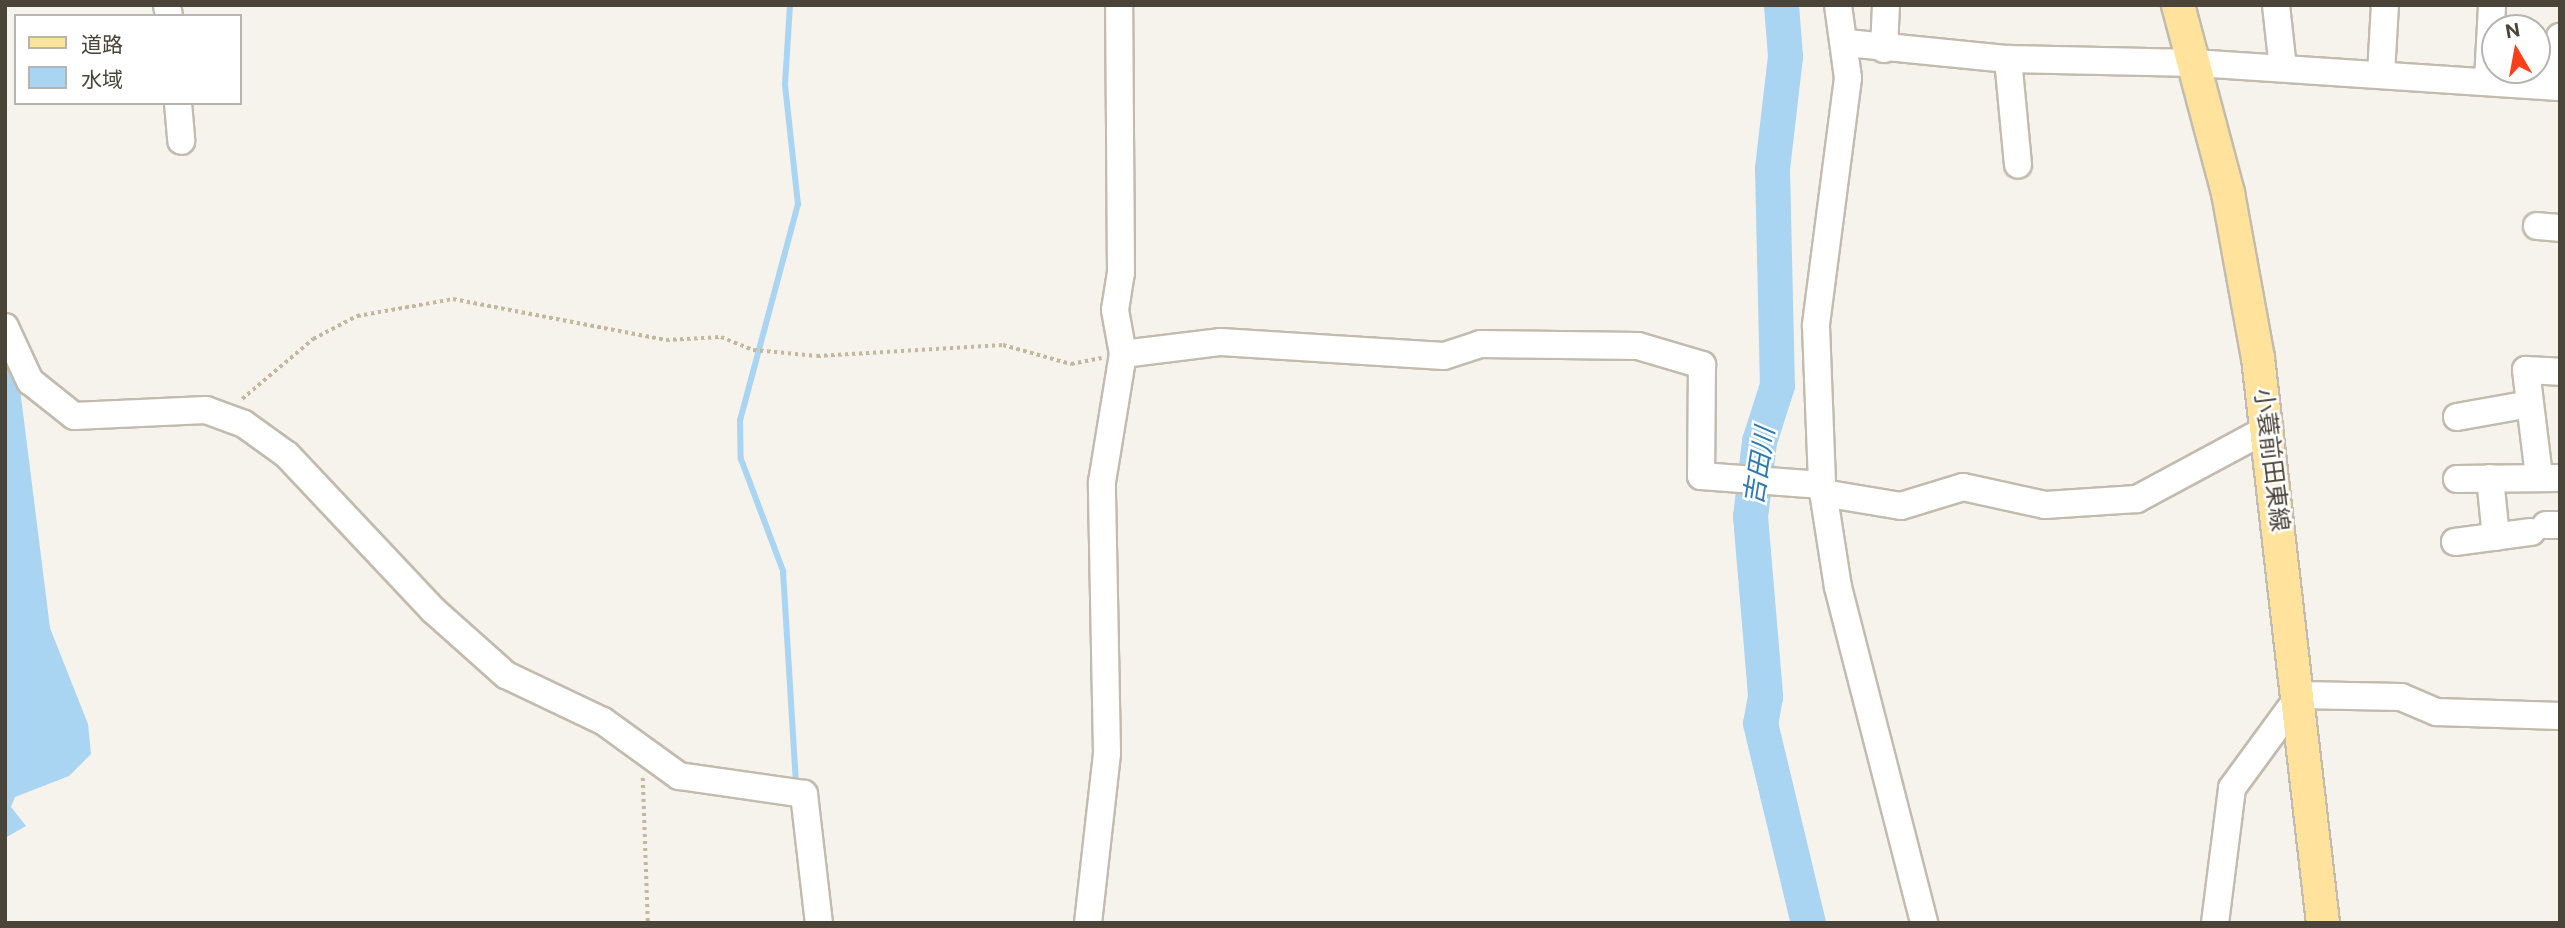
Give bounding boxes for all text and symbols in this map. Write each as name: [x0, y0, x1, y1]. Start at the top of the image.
legend: [14, 14, 242, 105]
north arrow: [2481, 14, 2551, 84]
text: N: [2503, 18, 2522, 42]
text: 道路: [81, 32, 123, 57]
text: 水域: [81, 67, 123, 92]
street label: 小蓑前田東線: [2249, 387, 2295, 533]
water label: 吉田川: [1737, 425, 1781, 507]

